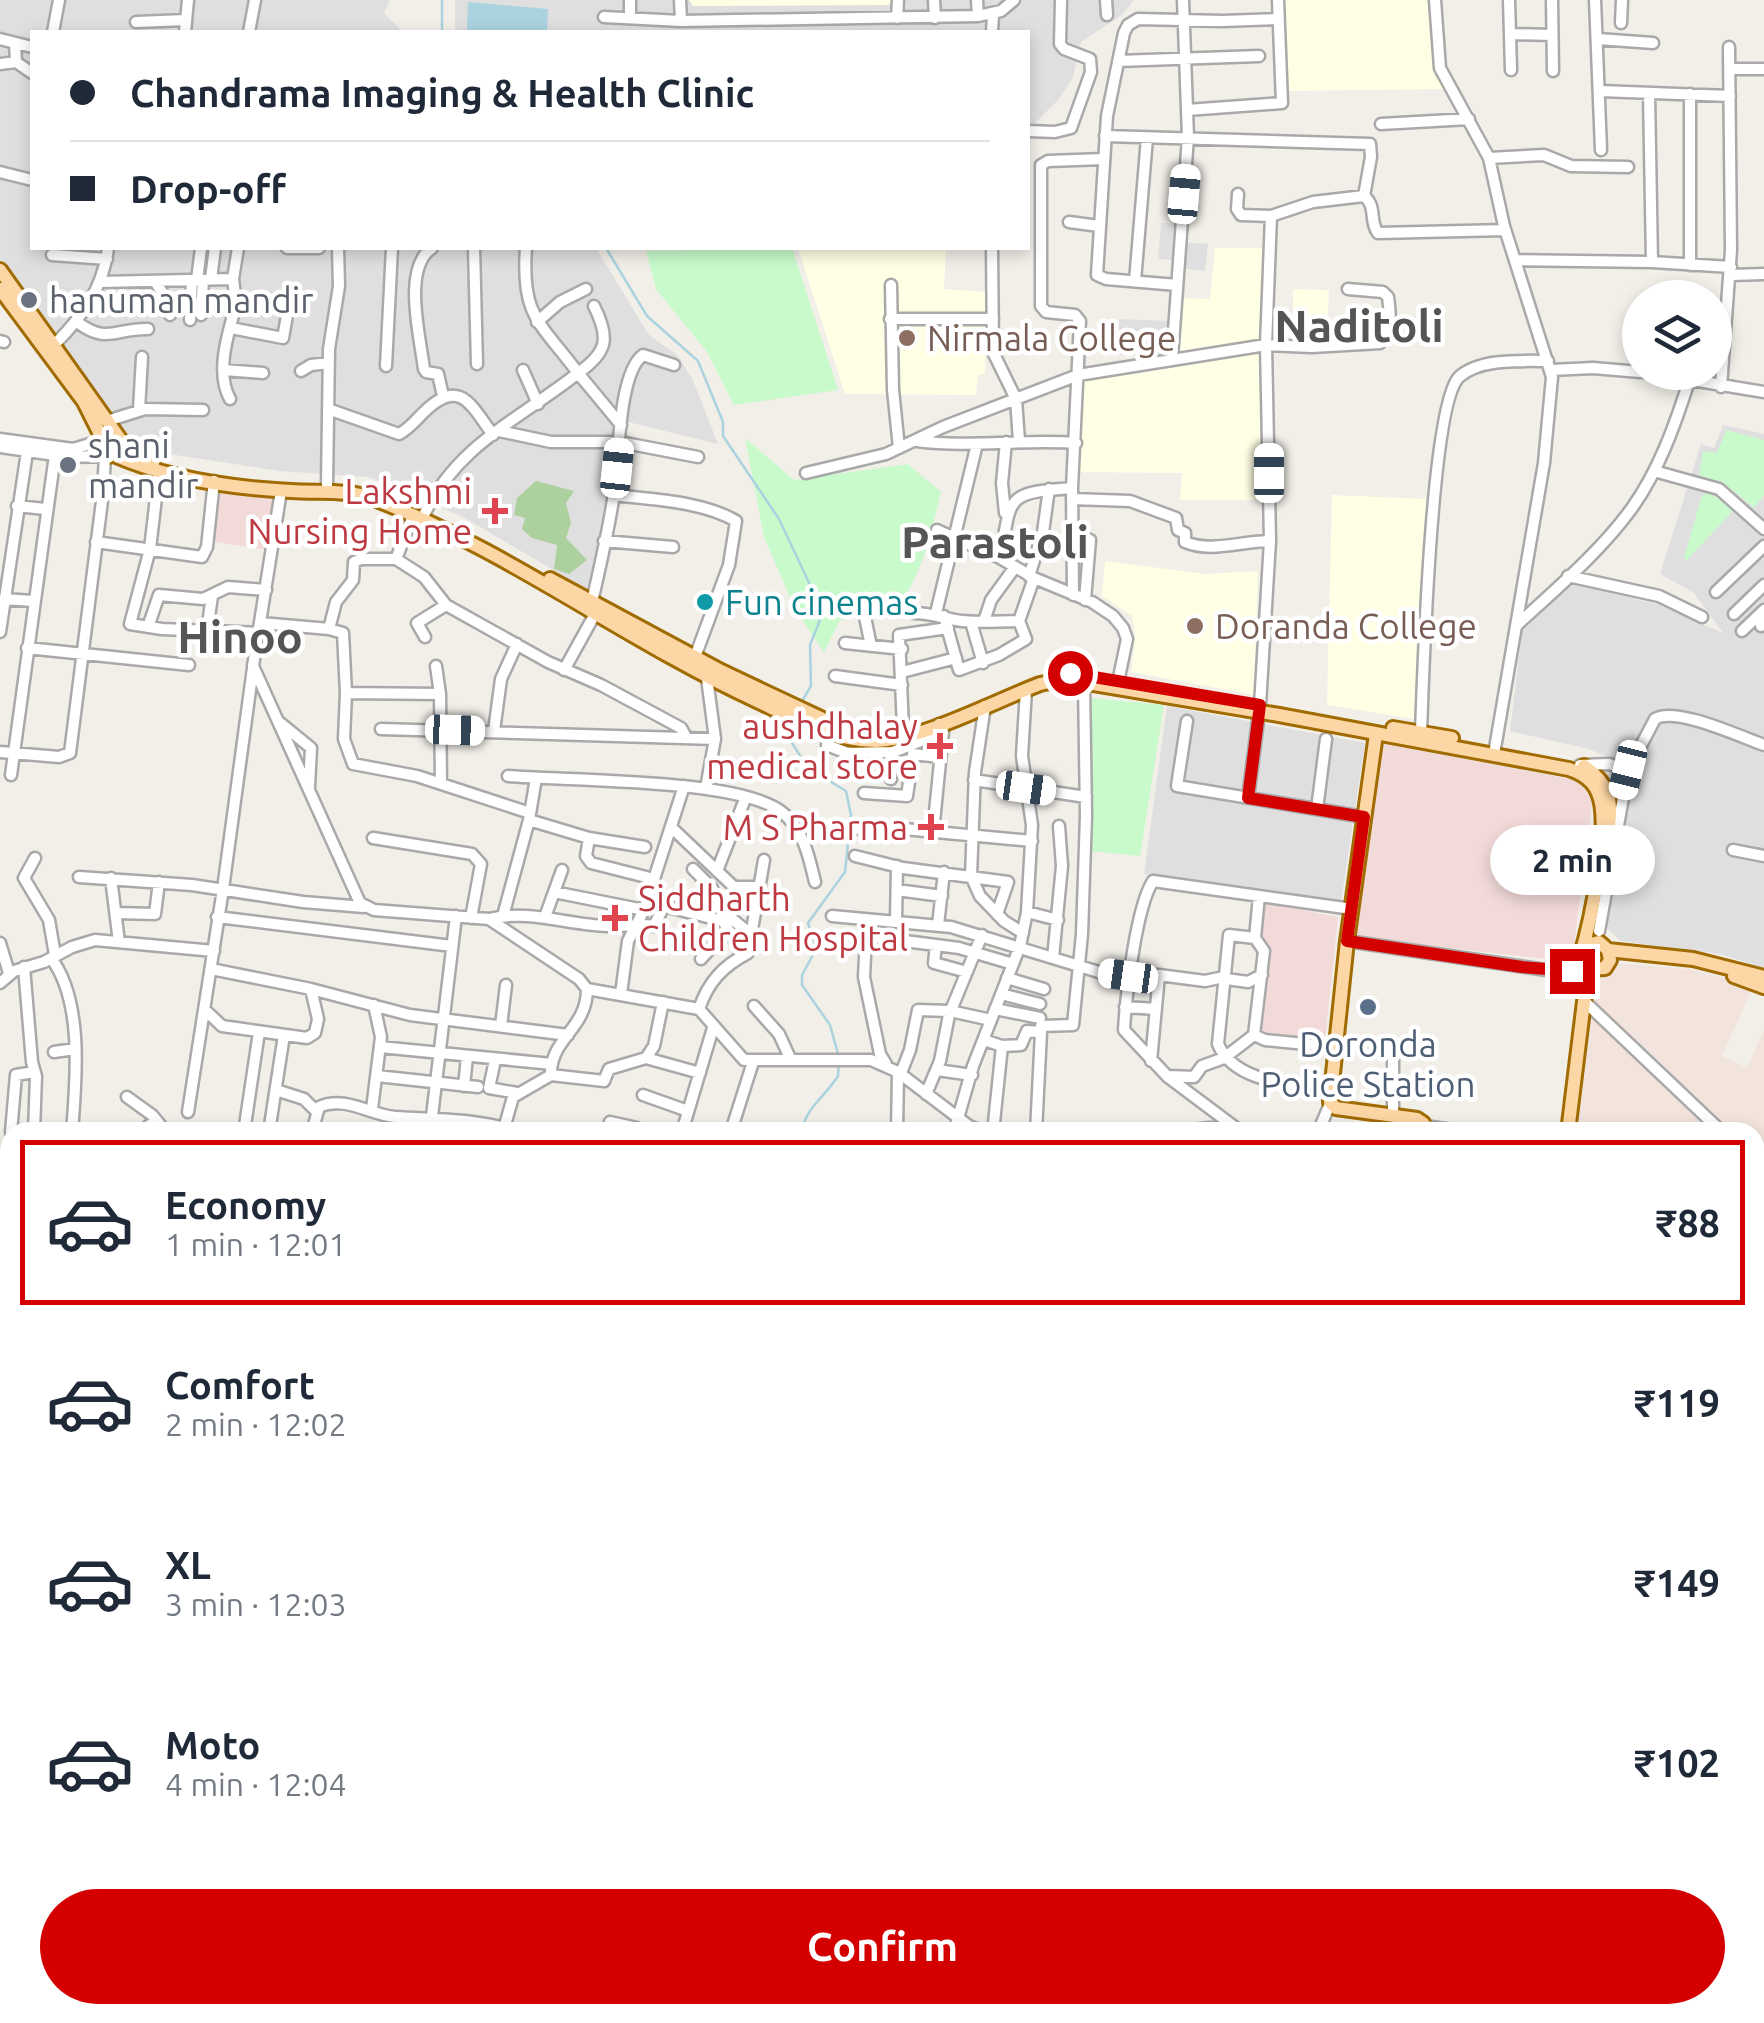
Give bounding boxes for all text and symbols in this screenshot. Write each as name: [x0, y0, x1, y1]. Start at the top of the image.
text: Chandrama Imaging & Health Clinic: [130, 72, 754, 114]
car: [1166, 163, 1202, 225]
text: Drop-off: [130, 168, 286, 210]
place label: hanuman mandir: [49, 280, 314, 320]
map controls: [1622, 280, 1732, 390]
button: layers: [1622, 280, 1732, 390]
marker: hanuman mandir: [18, 289, 40, 311]
district label: Naditoli: [1274, 300, 1444, 351]
place label: Nirmala College: [927, 318, 1176, 358]
marker: Nirmala College: [896, 327, 918, 349]
place label: shani mandir: [88, 425, 198, 505]
car: [599, 437, 635, 499]
car: [1254, 443, 1284, 503]
marker: shani mandir: [57, 454, 79, 476]
place label: Lakshmi Nursing Home: [248, 471, 472, 551]
marker: Lakshmi Nursing Home: [482, 498, 508, 524]
district label: Parastoli: [901, 516, 1089, 567]
place label: Fun cinemas: [725, 582, 918, 622]
marker: Fun cinemas: [694, 591, 716, 613]
place label: Doranda College: [1215, 606, 1477, 646]
district label: Hinoo: [177, 611, 303, 662]
marker: Doranda College: [1184, 615, 1206, 637]
route start: [1048, 651, 1093, 696]
place label: aushdhalay medical store: [706, 706, 918, 786]
car: [424, 714, 486, 746]
marker: aushdhalay medical store: [927, 733, 953, 759]
car: [1606, 737, 1650, 803]
car: [994, 769, 1058, 807]
place label: M S Pharma: [723, 807, 908, 847]
marker: M S Pharma: [918, 814, 944, 840]
callout: 2 min: [1490, 826, 1654, 896]
text: 2 min: [1532, 842, 1613, 878]
place label: Siddharth Children Hospital: [638, 878, 908, 958]
marker: Siddharth Children Hospital: [602, 905, 628, 931]
route end: [1550, 949, 1595, 994]
car: [1096, 957, 1160, 995]
marker: Doronda Police Station: [1357, 996, 1379, 1018]
place label: Doronda Police Station: [1261, 1024, 1475, 1104]
icon: car: [45, 1178, 135, 1268]
text: Economy: [165, 1184, 326, 1226]
text: ₹88: [1656, 1202, 1720, 1244]
text: 1 min · 12:01: [165, 1226, 347, 1262]
icon: car: [45, 1358, 135, 1448]
text: Comfort: [165, 1364, 315, 1406]
text: ₹119: [1634, 1382, 1720, 1424]
text: 2 min · 12:02: [165, 1406, 347, 1442]
icon: car: [45, 1538, 135, 1628]
text: XL: [165, 1544, 211, 1586]
text: ₹149: [1634, 1562, 1720, 1604]
text: 3 min · 12:03: [165, 1586, 347, 1622]
icon: car: [45, 1718, 135, 1808]
text: Moto: [165, 1724, 260, 1766]
text: ₹102: [1634, 1742, 1720, 1784]
text: 4 min · 12:04: [165, 1766, 347, 1802]
button: Confirm: [40, 1889, 1725, 2004]

